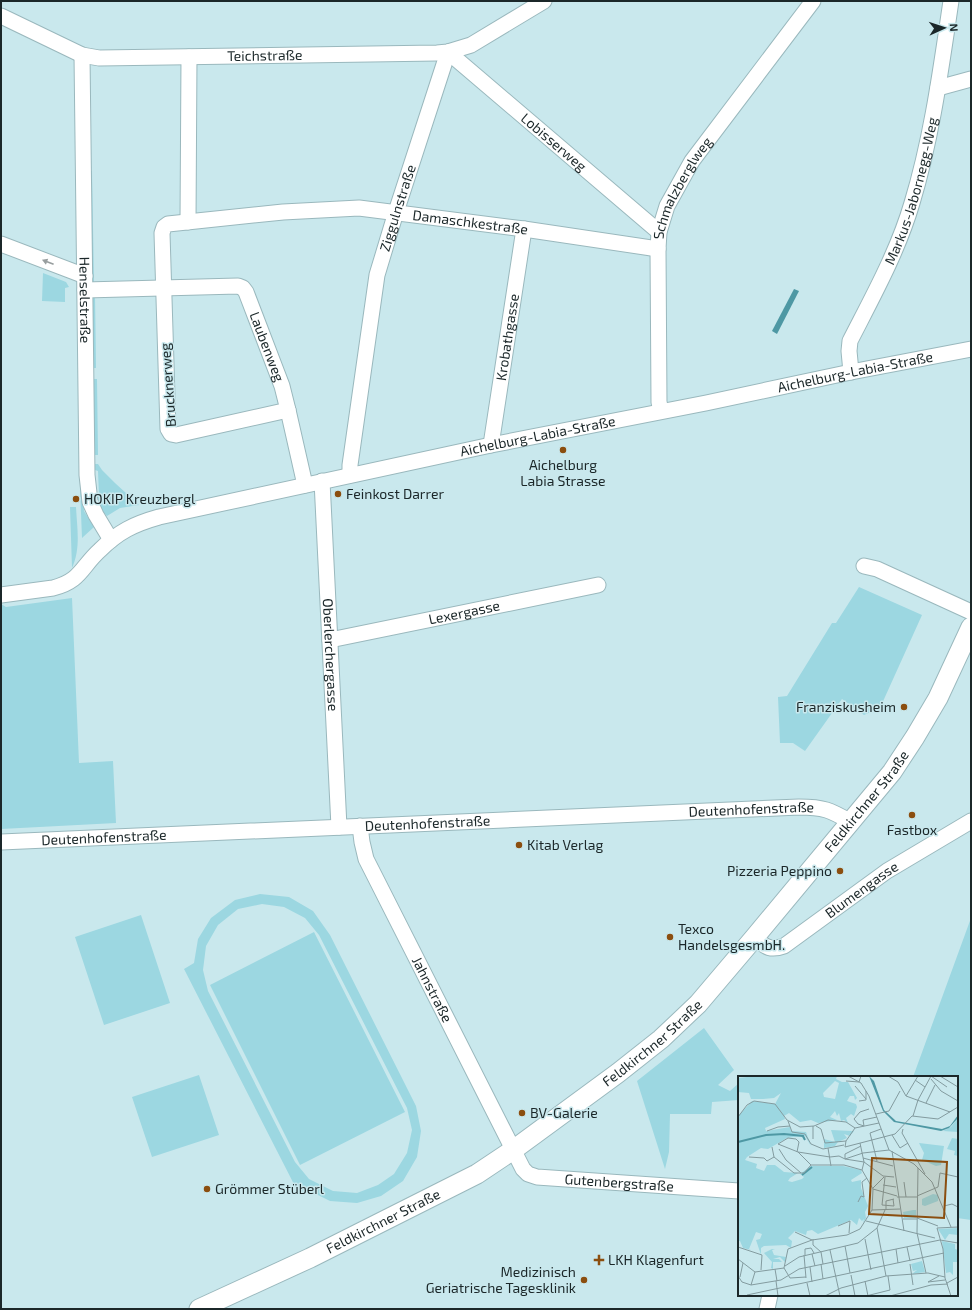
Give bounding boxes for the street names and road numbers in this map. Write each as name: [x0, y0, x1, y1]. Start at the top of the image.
street label: Teichstraße: [227, 46, 303, 64]
street label: Lobisserweg: [518, 109, 590, 175]
street label: Markus-Jabornegg-Weg: [880, 116, 940, 267]
street label: Schmalzberglweg: [650, 133, 715, 240]
street label: Ziggulnstraße: [376, 162, 419, 253]
street label: Damaschkestraße: [412, 206, 529, 237]
street label: Henselstraße: [76, 257, 94, 343]
street label: Krobathgasse: [492, 292, 522, 382]
street label: Laubenweg: [246, 309, 289, 384]
street label: Brucknerweg: [156, 342, 179, 428]
street label: Aichelburg-Labia-Straße: [776, 347, 934, 395]
street label: Aichelburg-Labia-Straße: [458, 412, 617, 459]
street label: Lexergasse: [427, 596, 501, 628]
street label: Oberlerchergasse: [320, 598, 342, 712]
street label: Feldkirchner Straße: [820, 747, 912, 855]
street label: Deutenhofenstraße: [688, 798, 815, 820]
street label: Deutenhofenstraße: [364, 812, 491, 834]
street label: Deutenhofenstraße: [41, 826, 167, 848]
street label: Blumengasse: [821, 857, 901, 921]
street label: Jahnstraße: [409, 954, 456, 1025]
street label: Feldkirchner Straße: [599, 996, 705, 1090]
street label: Gutenbergstraße: [564, 1170, 674, 1194]
street label: Feldkirchner Straße: [323, 1185, 443, 1257]

